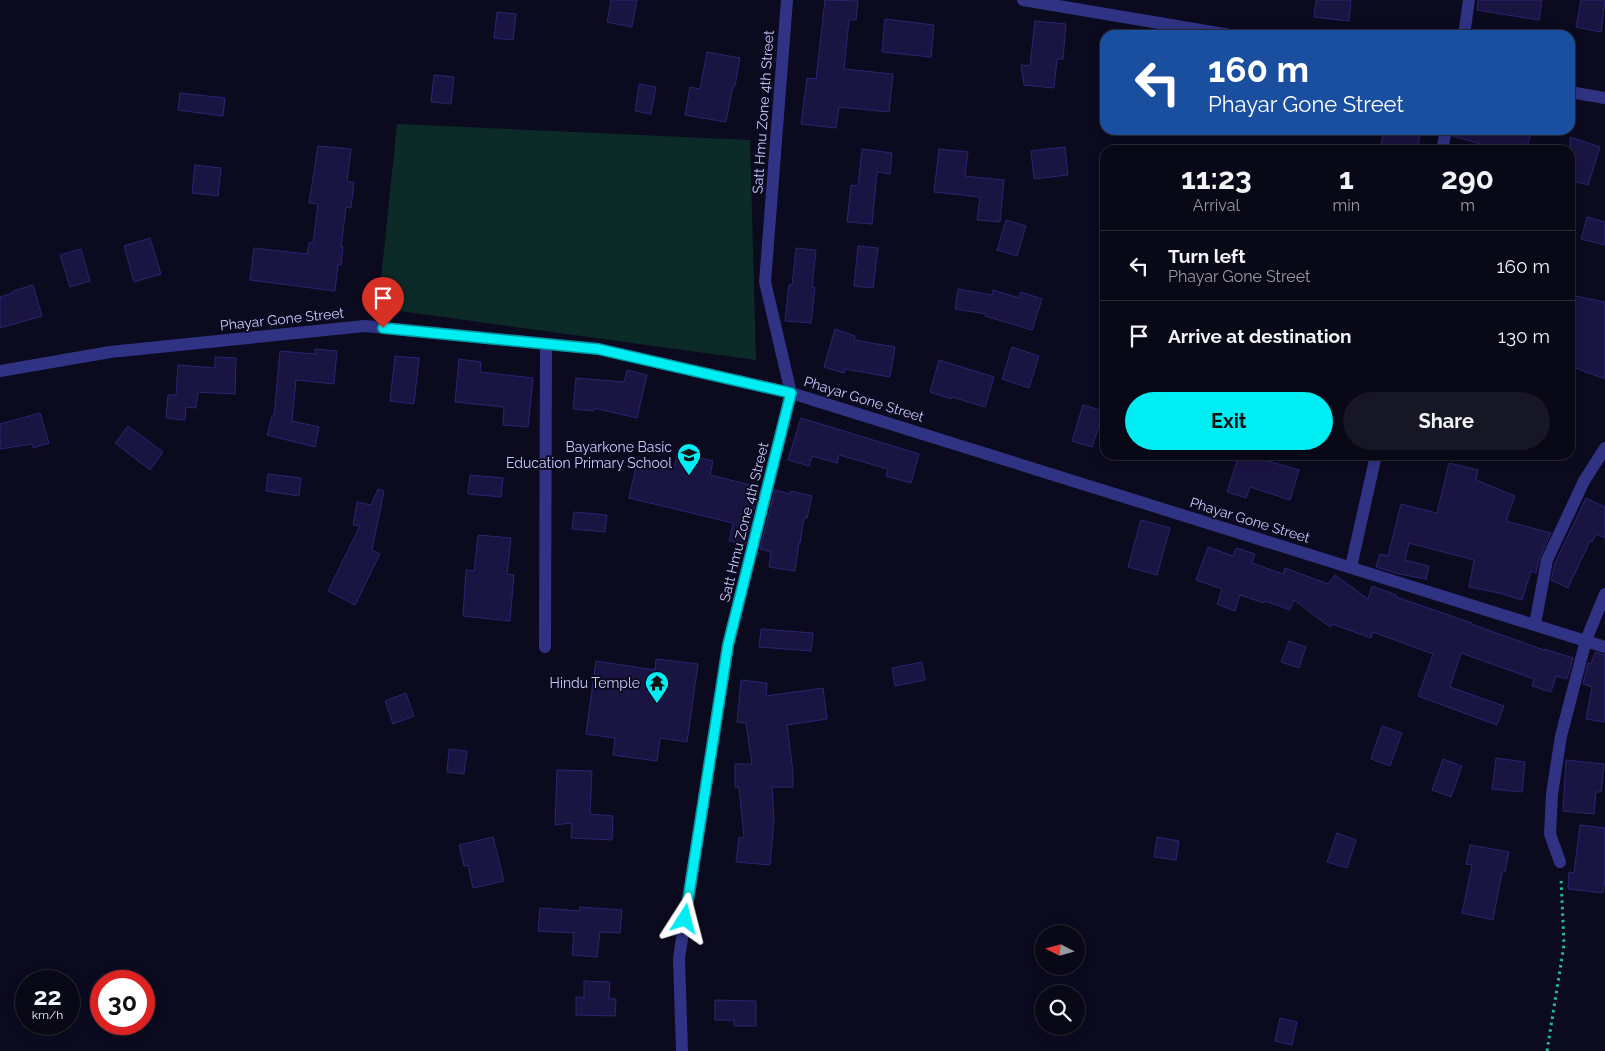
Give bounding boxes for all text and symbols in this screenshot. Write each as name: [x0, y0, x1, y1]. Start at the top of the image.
street label: Satt Hmu Zone 4th Street: [749, 29, 777, 194]
text: 160 m: [1208, 49, 1309, 90]
icon: left: [1125, 50, 1190, 115]
text: Phayar Gone Street: [1208, 91, 1404, 117]
text: 11:23: [1181, 161, 1252, 196]
text: 1: [1339, 161, 1354, 196]
text: 290: [1441, 161, 1494, 196]
text: Arrival: [1193, 196, 1240, 215]
text: min: [1333, 196, 1360, 215]
text: m: [1460, 196, 1475, 215]
text: Turn left: [1168, 245, 1245, 267]
icon: left: [1125, 252, 1153, 280]
text: 160 m: [1496, 255, 1550, 277]
text: Phayar Gone Street: [1168, 267, 1310, 286]
pin: [362, 277, 404, 328]
icon: arrive: [369, 284, 397, 312]
street label: Phayar Gone Street: [219, 305, 345, 333]
icon: arrive: [1125, 322, 1153, 350]
text: Arrive at destination: [1168, 325, 1352, 347]
text: 130 m: [1498, 325, 1550, 347]
street label: Phayar Gone Street: [802, 373, 926, 425]
button: Exit: [1125, 392, 1333, 450]
button: Share: [1343, 392, 1550, 450]
place label: Bayarkone Basic Education Primary School: [506, 439, 672, 471]
street label: Satt Hmu Zone 4th Street: [716, 440, 772, 603]
school or university icon: Bayarkone Basic Education Primary School: [676, 442, 702, 476]
street label: Phayar Gone Street: [1188, 494, 1312, 546]
temple icon: Hindu Temple: [644, 670, 670, 704]
place label: Hindu Temple: [550, 675, 640, 691]
position arrow: [658, 892, 710, 944]
north arrow: [1035, 925, 1085, 975]
map controls: [1035, 925, 1085, 1035]
speed limit sign: 30: [90, 970, 155, 1035]
text: 22: [33, 981, 62, 1011]
button: search: [1035, 985, 1085, 1035]
text: km/h: [32, 1008, 63, 1022]

